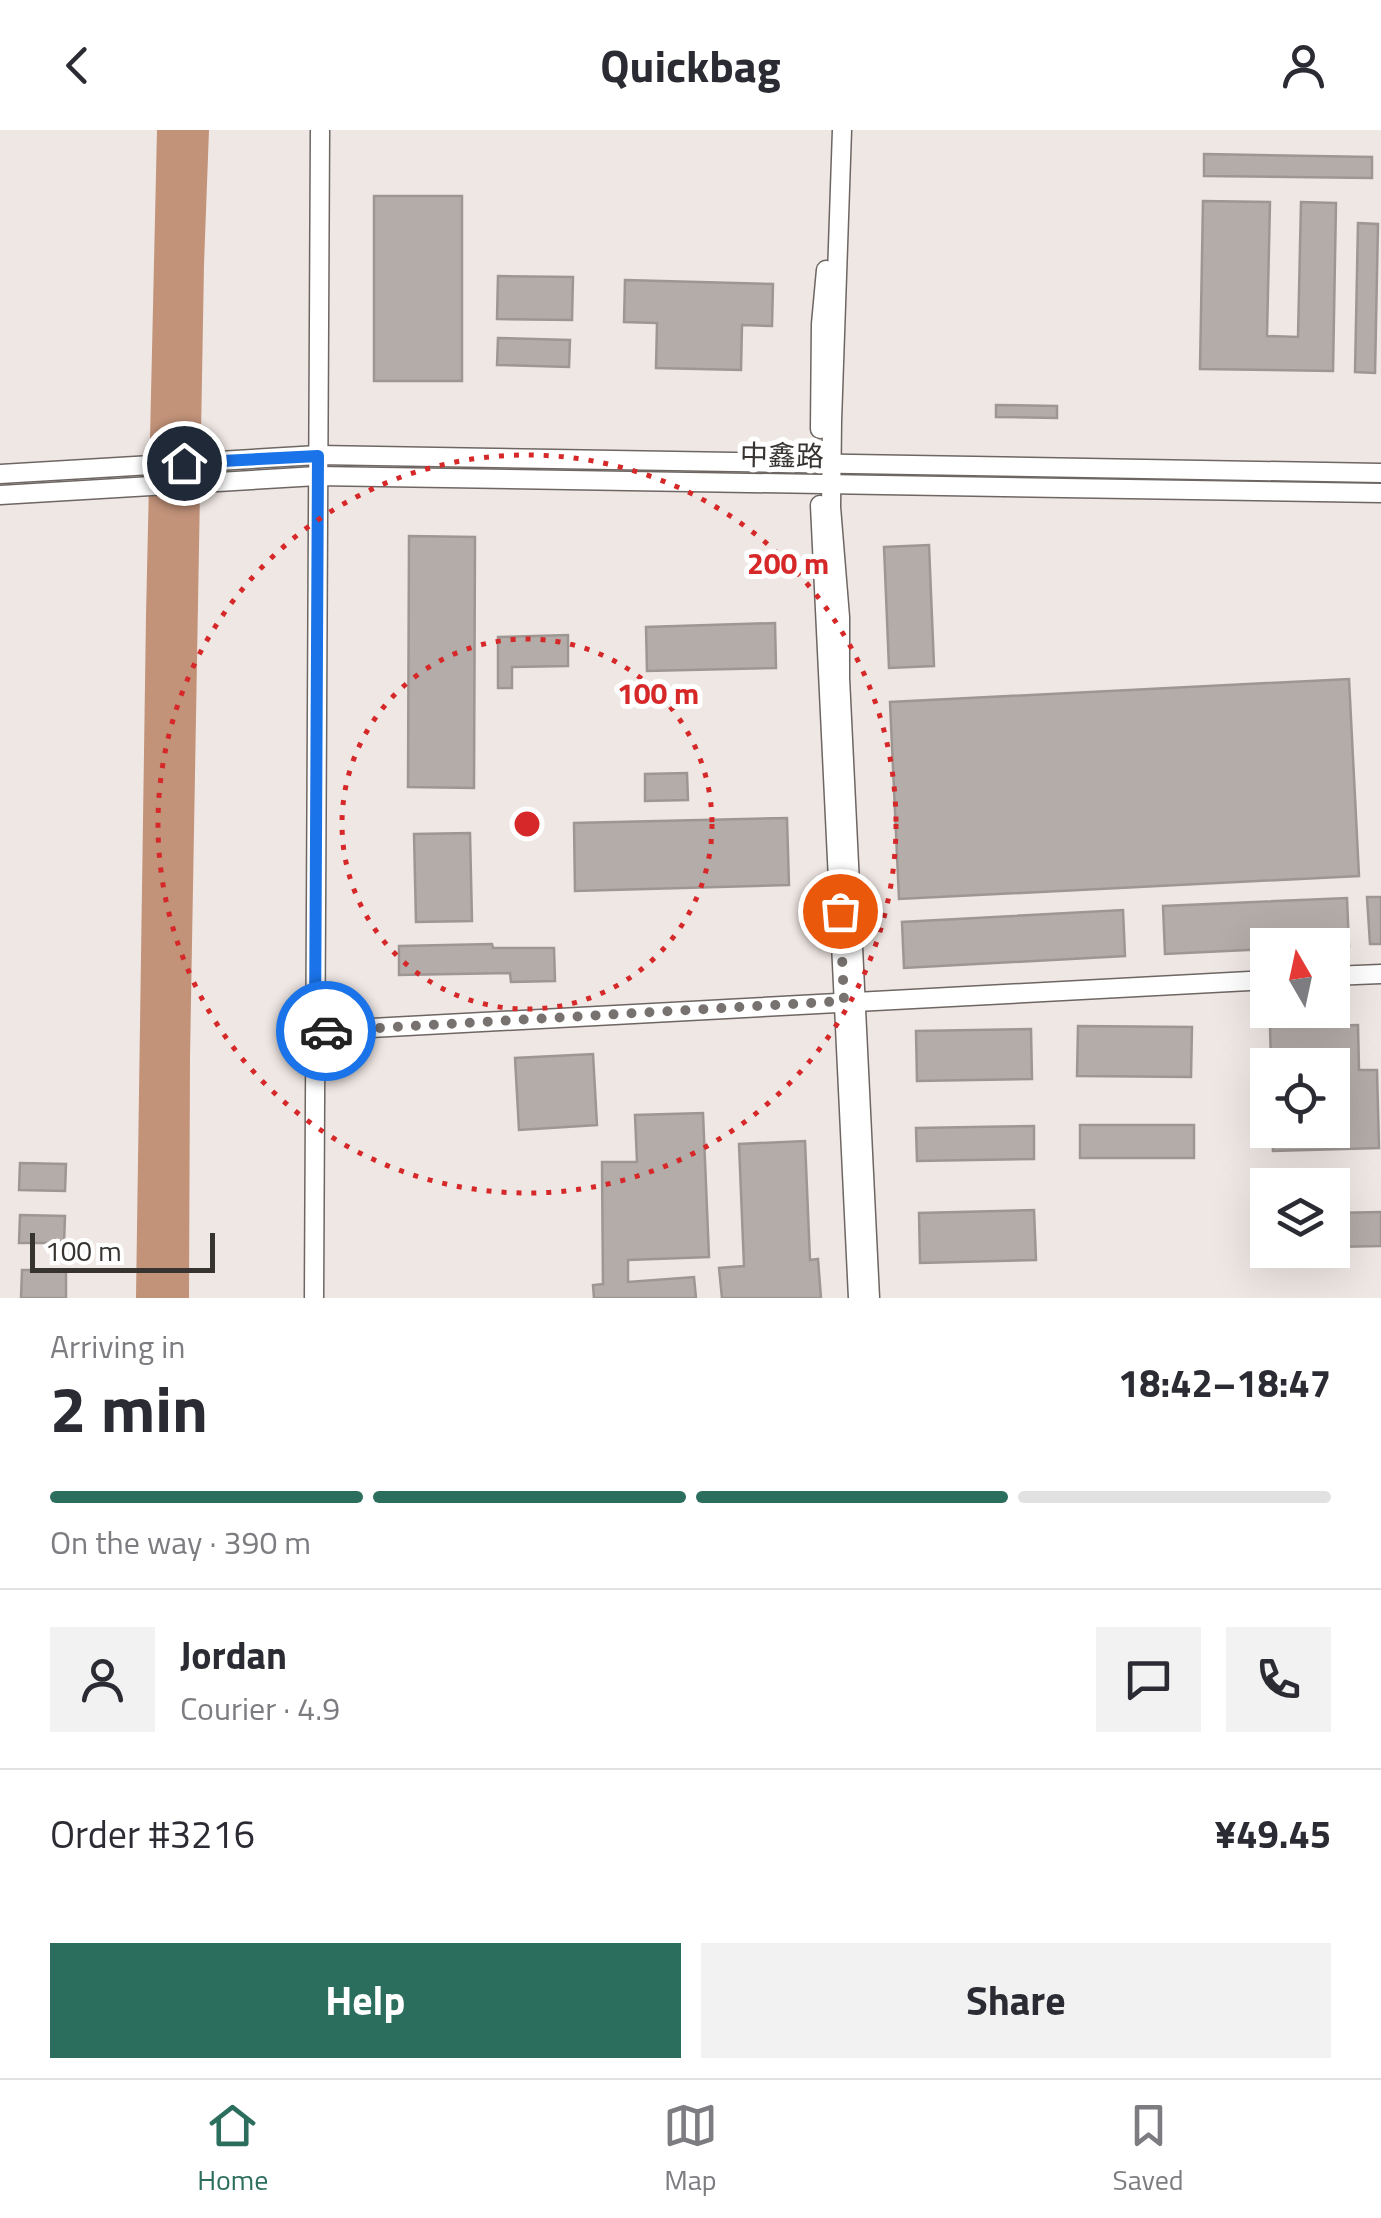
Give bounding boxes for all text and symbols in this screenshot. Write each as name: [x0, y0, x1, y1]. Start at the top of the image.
text: Quickbag: [600, 31, 781, 99]
icon: back: [50, 38, 105, 93]
icon: person: [1276, 38, 1331, 93]
pin: [142, 421, 227, 506]
street label: 中鑫路: [740, 433, 824, 477]
icon: home: [157, 436, 212, 491]
text: 200 m: [747, 540, 829, 586]
text: 100 m: [617, 670, 699, 716]
centre of rings: [509, 806, 545, 842]
pin: [798, 869, 883, 954]
icon: bag: [813, 884, 868, 939]
north arrow: [1250, 928, 1350, 1028]
map controls: [1250, 928, 1350, 1268]
courier: [276, 981, 376, 1081]
icon: car: [299, 1004, 354, 1059]
button: locate: [1250, 1048, 1350, 1148]
button: layers: [1250, 1168, 1350, 1268]
scale bar: [30, 1228, 215, 1272]
text: 100 m: [45, 1229, 122, 1272]
text: Arriving in: [50, 1322, 186, 1370]
text: 18:42–18:47: [1118, 1354, 1331, 1412]
text: 2 min: [50, 1358, 208, 1457]
text: On the way · 390 m: [50, 1518, 311, 1566]
text: Jordan: [180, 1626, 287, 1684]
button: person: [50, 1627, 155, 1732]
button: chat: [1096, 1627, 1201, 1732]
button: phone: [1226, 1627, 1331, 1732]
text: Courier · 4.9: [180, 1684, 340, 1732]
text: Order #3216: [50, 1805, 255, 1863]
text: ¥49.45: [1215, 1805, 1331, 1863]
button: Help: [50, 1943, 681, 2058]
button: Share: [701, 1943, 1331, 2058]
tab: Home: [197, 2098, 268, 2201]
tab: Map: [663, 2098, 718, 2201]
tab: Saved: [1112, 2098, 1184, 2201]

